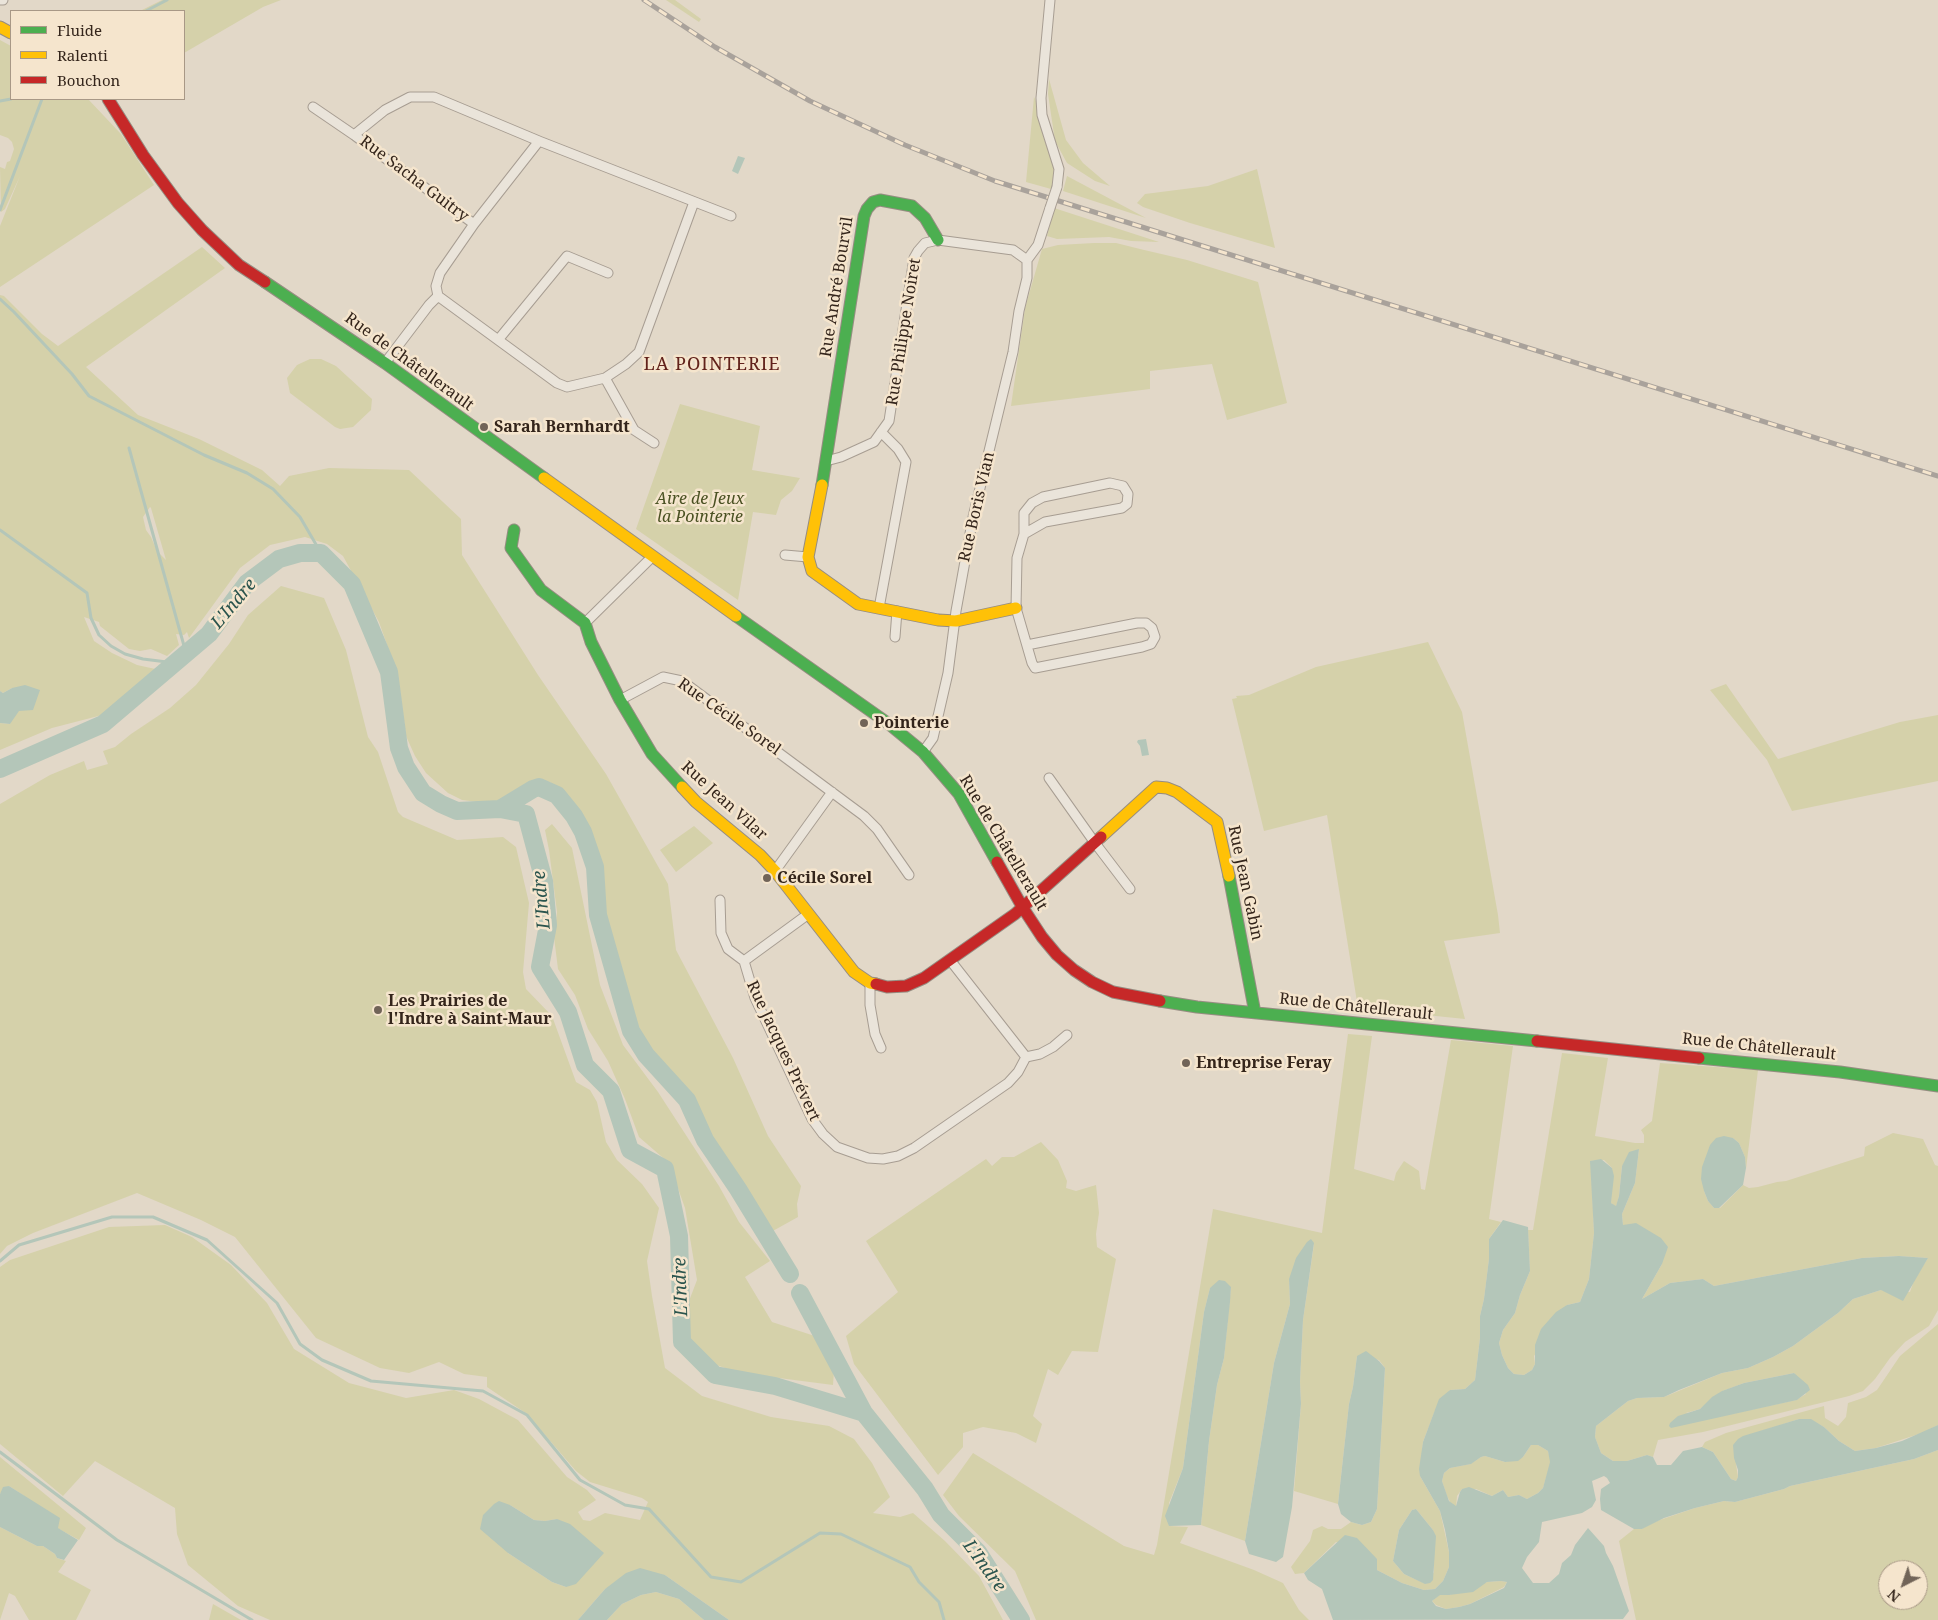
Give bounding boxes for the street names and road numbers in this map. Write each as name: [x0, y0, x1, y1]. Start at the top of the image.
street label: Rue Sacha Guitry: [356, 132, 472, 226]
street label: Rue André Bourvil: [816, 215, 858, 359]
street label: Rue Philippe Noiret: [883, 257, 925, 407]
street label: Rue de Châtellerault: [341, 309, 477, 415]
street label: Rue Boris Vian: [955, 450, 999, 564]
street label: Rue Cécile Sorel: [674, 674, 784, 760]
street label: Rue Jean Vilar: [677, 758, 771, 844]
street label: Rue de Châtellerault: [955, 772, 1051, 914]
street label: Rue Jean Gabin: [1223, 824, 1267, 942]
street label: Rue Jacques Prévert: [742, 978, 824, 1124]
street label: Rue de Châtellerault: [1278, 989, 1434, 1025]
street label: Rue de Châtellerault: [1681, 1029, 1837, 1065]

